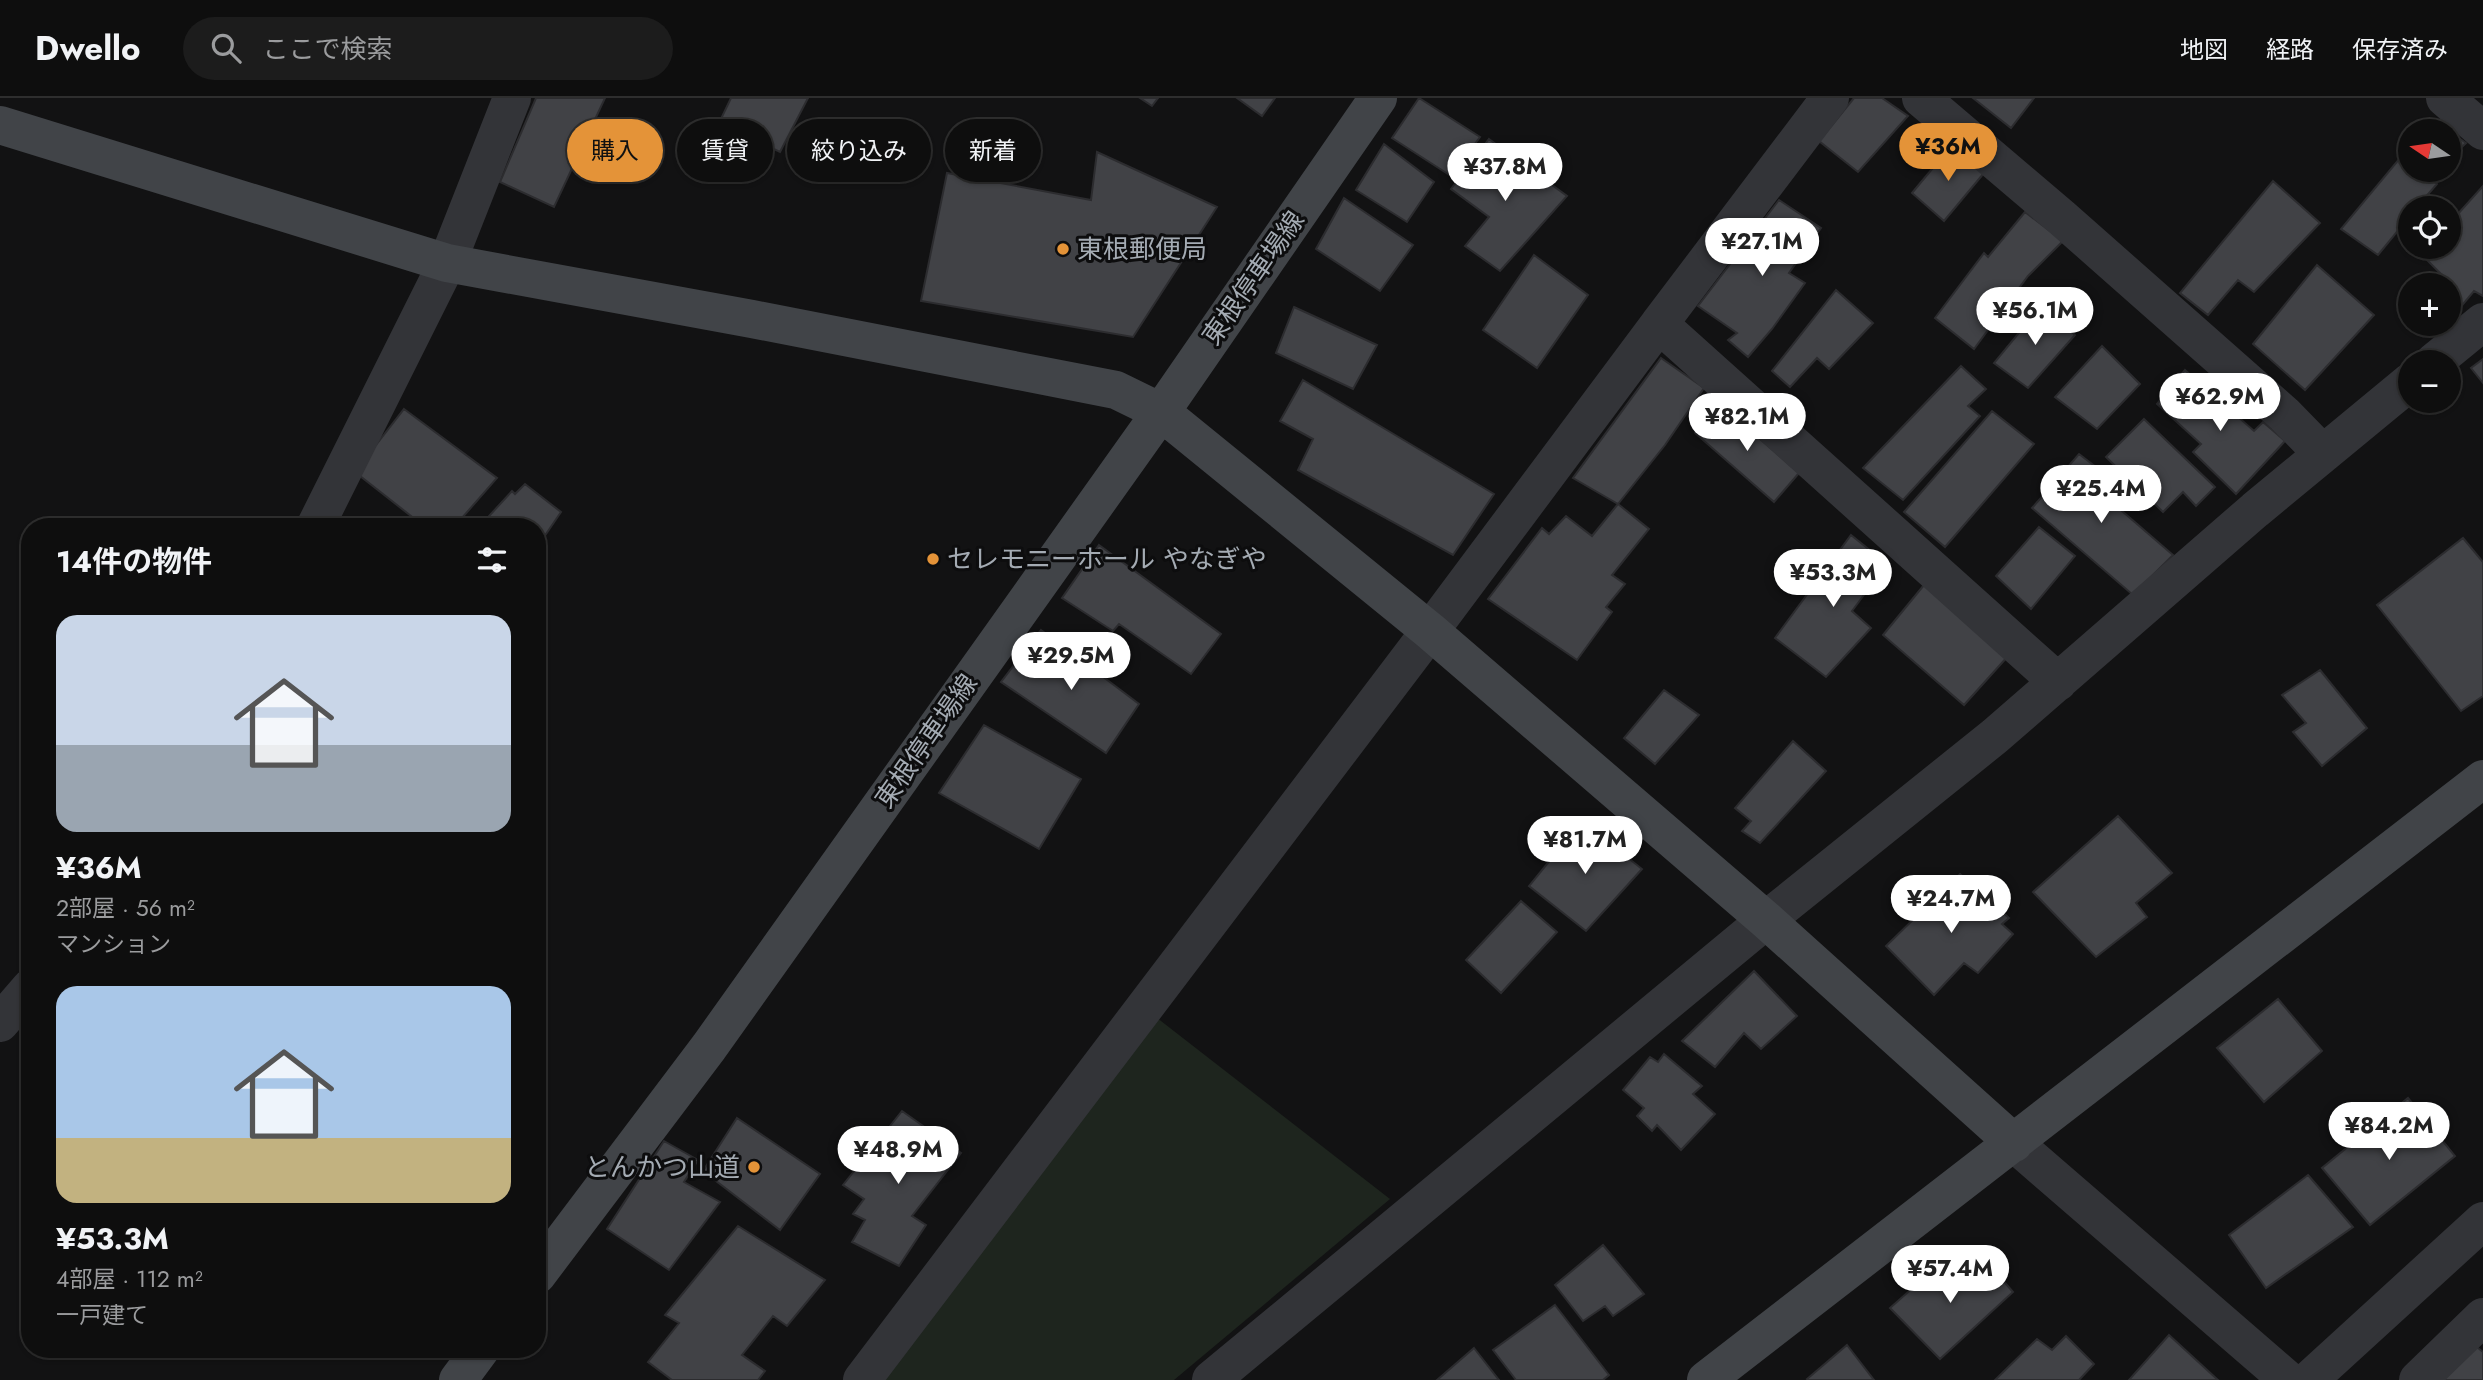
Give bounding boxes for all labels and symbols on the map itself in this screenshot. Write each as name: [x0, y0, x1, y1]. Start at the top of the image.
north arrow: [2398, 119, 2460, 182]
pin: ¥36M: [1907, 123, 1989, 183]
pin: ¥37.8M: [1448, 144, 1562, 203]
street label: 東根停車場線: [1193, 203, 1313, 353]
pin: ¥27.1M: [1705, 218, 1819, 278]
place label: 東根郵便局: [1077, 230, 1207, 268]
marker: 東根郵便局: [1055, 241, 1071, 257]
pin: ¥56.1M: [1978, 288, 2092, 347]
pin: ¥62.9M: [2163, 374, 2277, 433]
pin: ¥82.1M: [1690, 394, 1804, 453]
pin: ¥25.4M: [2044, 466, 2158, 525]
place label: セレモニーホール やなぎや: [947, 540, 1267, 578]
pin: ¥53.3M: [1776, 550, 1890, 609]
marker: セレモニーホール やなぎや: [925, 551, 941, 567]
pin: ¥29.5M: [1014, 632, 1128, 692]
street label: 東根停車場線: [866, 666, 986, 816]
pin: ¥81.7M: [1528, 816, 1642, 876]
pin: ¥24.7M: [1894, 876, 2008, 935]
pin: ¥84.2M: [2332, 1102, 2446, 1162]
pin: ¥48.9M: [841, 1126, 955, 1186]
place label: とんかつ山道: [584, 1148, 740, 1186]
marker: とんかつ山道: [746, 1159, 762, 1175]
pin: ¥57.4M: [1893, 1246, 2007, 1305]

